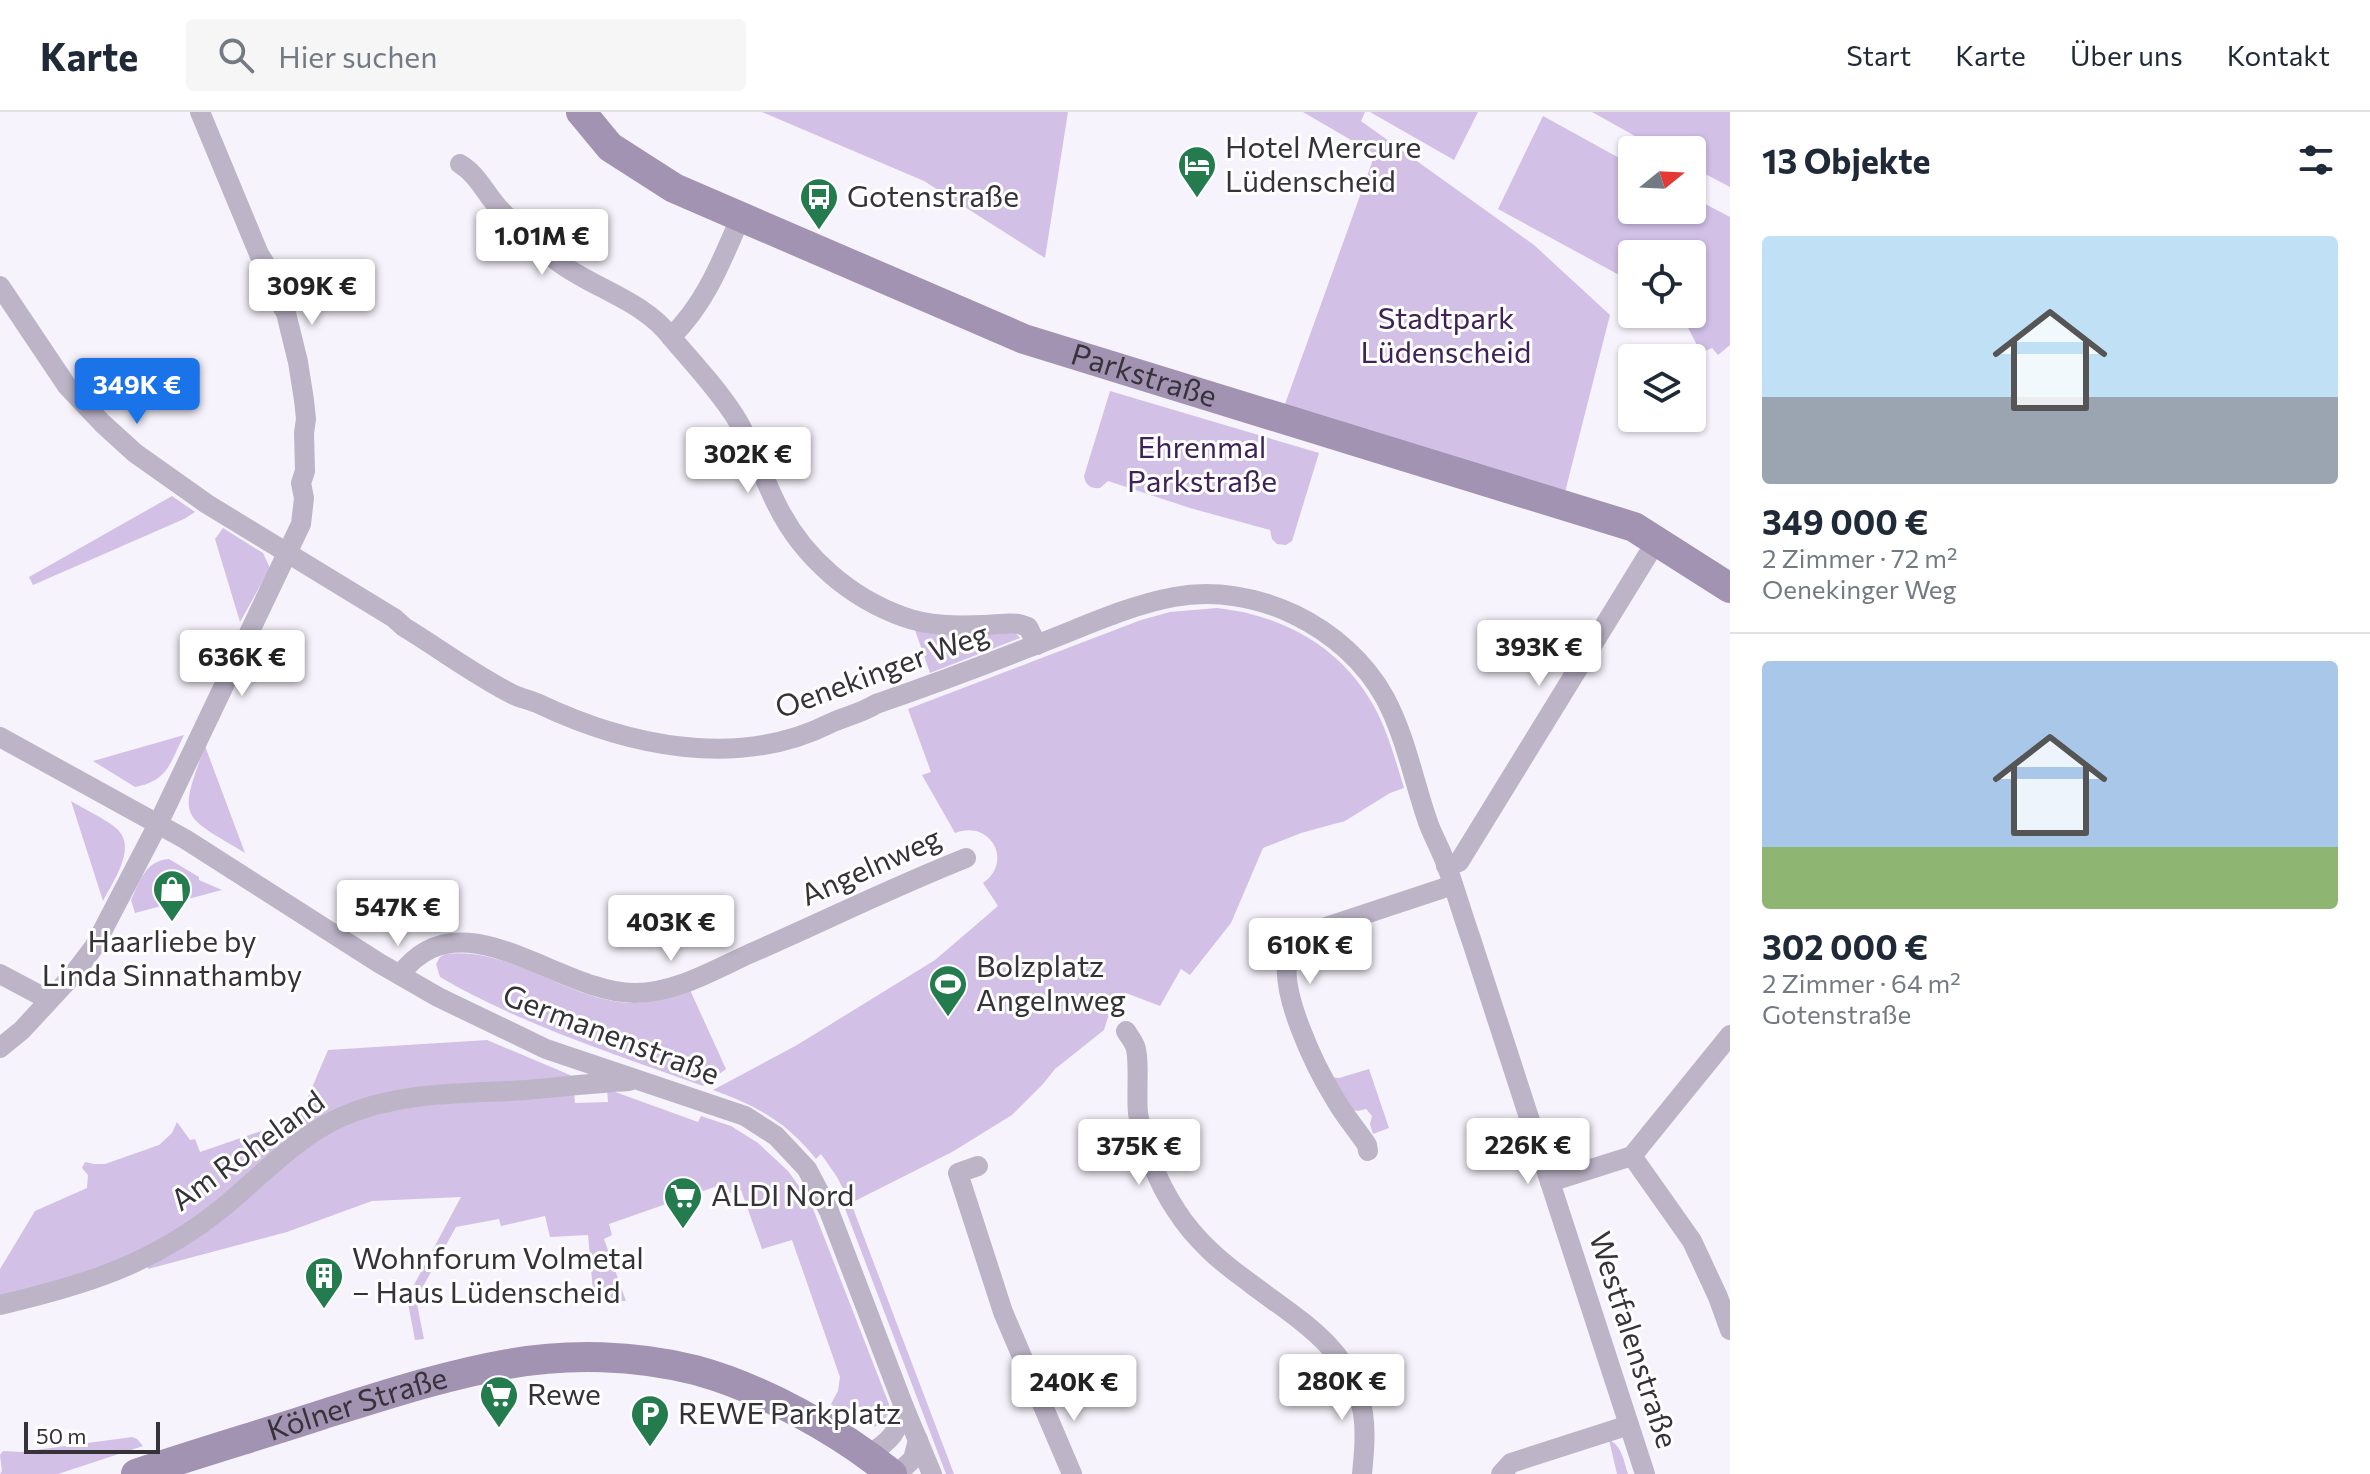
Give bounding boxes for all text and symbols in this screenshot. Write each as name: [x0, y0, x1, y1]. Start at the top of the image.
search box: [186, 19, 746, 91]
text: Karte: [40, 32, 138, 79]
icon: search: [214, 33, 258, 77]
text: Hier suchen: [278, 37, 437, 74]
text: Start: [1846, 38, 1911, 72]
text: Karte: [1955, 38, 2026, 72]
text: Über uns: [2070, 38, 2183, 72]
text: Kontakt: [2227, 38, 2330, 72]
place label: Hotel Mercure Lüdenscheid: [1225, 127, 1421, 198]
north arrow: [1618, 136, 1706, 224]
map controls: [1618, 136, 1706, 432]
icon: filters: [2294, 138, 2338, 182]
text: 13 Objekte: [1762, 139, 1930, 181]
hotel icon: Hotel Mercure Lüdenscheid: [1176, 144, 1218, 199]
bus stop icon: Gotenstraße: [798, 176, 840, 231]
place label: Gotenstraße: [847, 176, 1019, 213]
pin: 1.01M €: [468, 209, 616, 277]
text: 1.01M €: [494, 219, 590, 250]
button: locate: [1618, 240, 1706, 328]
pin: 309K €: [247, 259, 377, 327]
text: 309K €: [267, 269, 357, 300]
icon: home: [1978, 288, 2122, 432]
park label: Stadtpark Lüdenscheid: [1361, 298, 1531, 369]
street label: Parkstraße: [1067, 334, 1222, 413]
button: layers: [1618, 344, 1706, 432]
pin: 349K €: [72, 358, 202, 426]
text: 349K €: [93, 368, 181, 399]
pin: 302K €: [683, 427, 813, 495]
park label: Ehrenmal Parkstraße: [1127, 427, 1277, 498]
text: 302K €: [704, 437, 792, 468]
text: 349 000 €: [1762, 500, 1928, 542]
text: 2 Zimmer · 72 m²: [1762, 542, 1957, 573]
text: Oenekinger Weg: [1762, 573, 1957, 604]
street label: Oenekinger Weg: [769, 613, 993, 724]
pin: 393K €: [1474, 620, 1604, 688]
pin: 636K €: [177, 630, 307, 698]
text: 393K €: [1495, 630, 1583, 661]
text: 636K €: [198, 640, 286, 671]
icon: home: [1978, 713, 2122, 857]
street label: Angelnweg: [794, 817, 946, 912]
shop icon: Haarliebe by Linda Sinnathamby: [151, 868, 193, 923]
pin: 547K €: [333, 880, 463, 948]
text: 547K €: [355, 890, 441, 921]
pin: 403K €: [606, 895, 736, 963]
text: 403K €: [626, 905, 716, 936]
pin: 610K €: [1245, 918, 1375, 986]
place label: Haarliebe by Linda Sinnathamby: [42, 921, 302, 992]
text: 302 000 €: [1762, 925, 1928, 967]
text: 610K €: [1267, 928, 1353, 959]
place label: Bolzplatz Angelnweg: [976, 946, 1126, 1017]
sports icon: Bolzplatz Angelnweg: [927, 963, 969, 1018]
text: 2 Zimmer · 64 m²: [1762, 967, 1961, 998]
street label: Germanenstraße: [498, 974, 725, 1091]
text: Gotenstraße: [1762, 998, 1911, 1029]
street label: Am Roheland: [163, 1081, 330, 1217]
pin: 226K €: [1463, 1118, 1593, 1186]
pin: 375K €: [1074, 1119, 1204, 1187]
text: 226K €: [1485, 1128, 1571, 1159]
text: 375K €: [1096, 1129, 1182, 1160]
supermarket icon: ALDI Nord: [662, 1175, 704, 1230]
place label: ALDI Nord: [711, 1175, 854, 1212]
street label: Westfalenstraße: [1583, 1226, 1688, 1452]
place label: Wohnforum Volmetal – Haus Lüdenscheid: [352, 1238, 644, 1309]
building icon: Wohnforum Volmetal – Haus Lüdenscheid: [303, 1255, 345, 1310]
pin: 280K €: [1277, 1354, 1407, 1422]
pin: 240K €: [1009, 1355, 1139, 1423]
street label: Kölner Straße: [262, 1357, 451, 1447]
text: 280K €: [1297, 1364, 1387, 1395]
text: 240K €: [1029, 1365, 1119, 1396]
supermarket icon: Rewe: [478, 1374, 520, 1429]
place label: Rewe: [527, 1374, 601, 1411]
parking icon: REWE Parkplatz: [629, 1393, 671, 1448]
place label: REWE Parkplatz: [678, 1393, 901, 1430]
scale bar: [24, 1418, 160, 1454]
text: 50 m: [36, 1422, 86, 1449]

